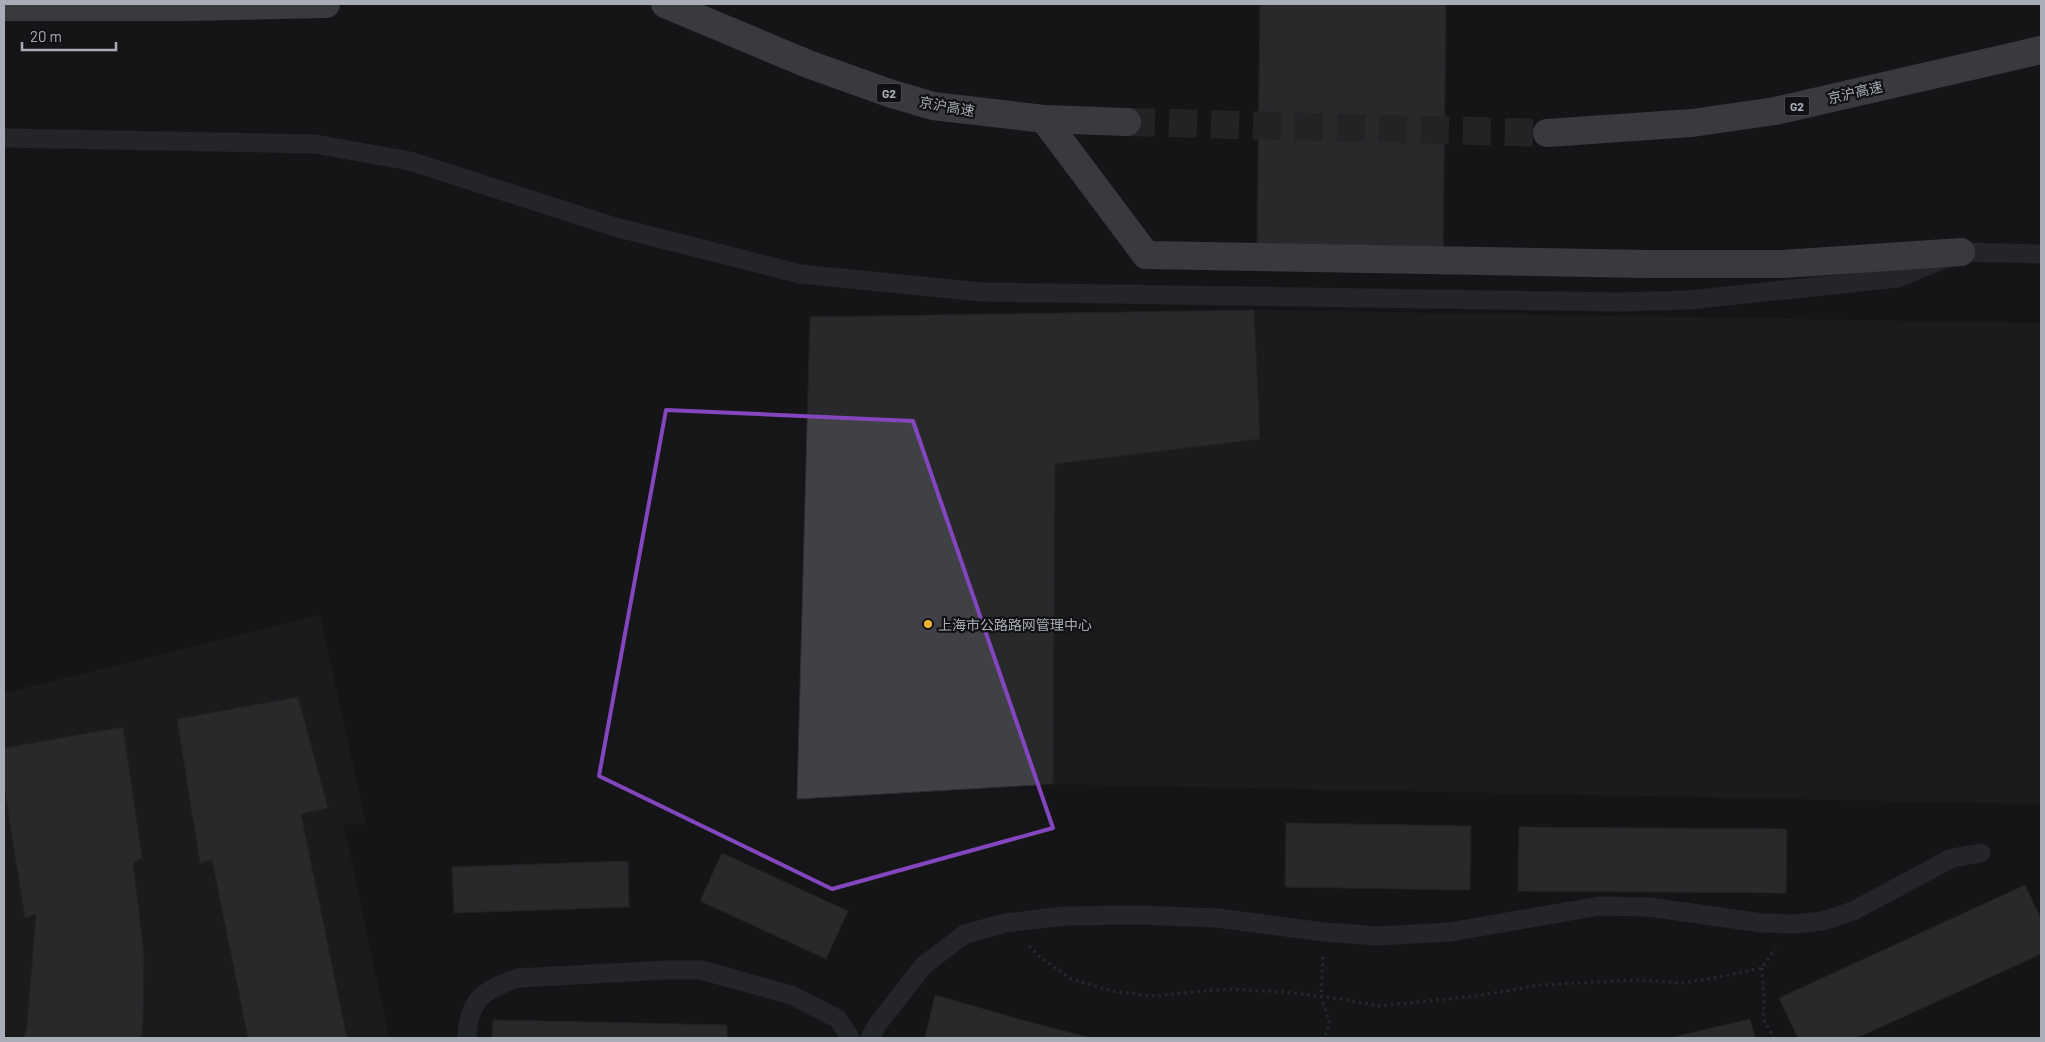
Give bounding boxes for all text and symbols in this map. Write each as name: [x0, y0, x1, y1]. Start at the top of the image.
scale bar: [22, 20, 116, 52]
text: 20 m: [30, 27, 62, 45]
street label: 京沪高速: [1826, 77, 1884, 107]
road number: G2: [876, 84, 902, 102]
street label: 京沪高速: [918, 93, 976, 119]
road number: G2: [1784, 96, 1810, 115]
place label: 上海市公路路网管理中心: [938, 616, 1092, 633]
marker: 上海市公路路网管理中心: [922, 618, 934, 630]

